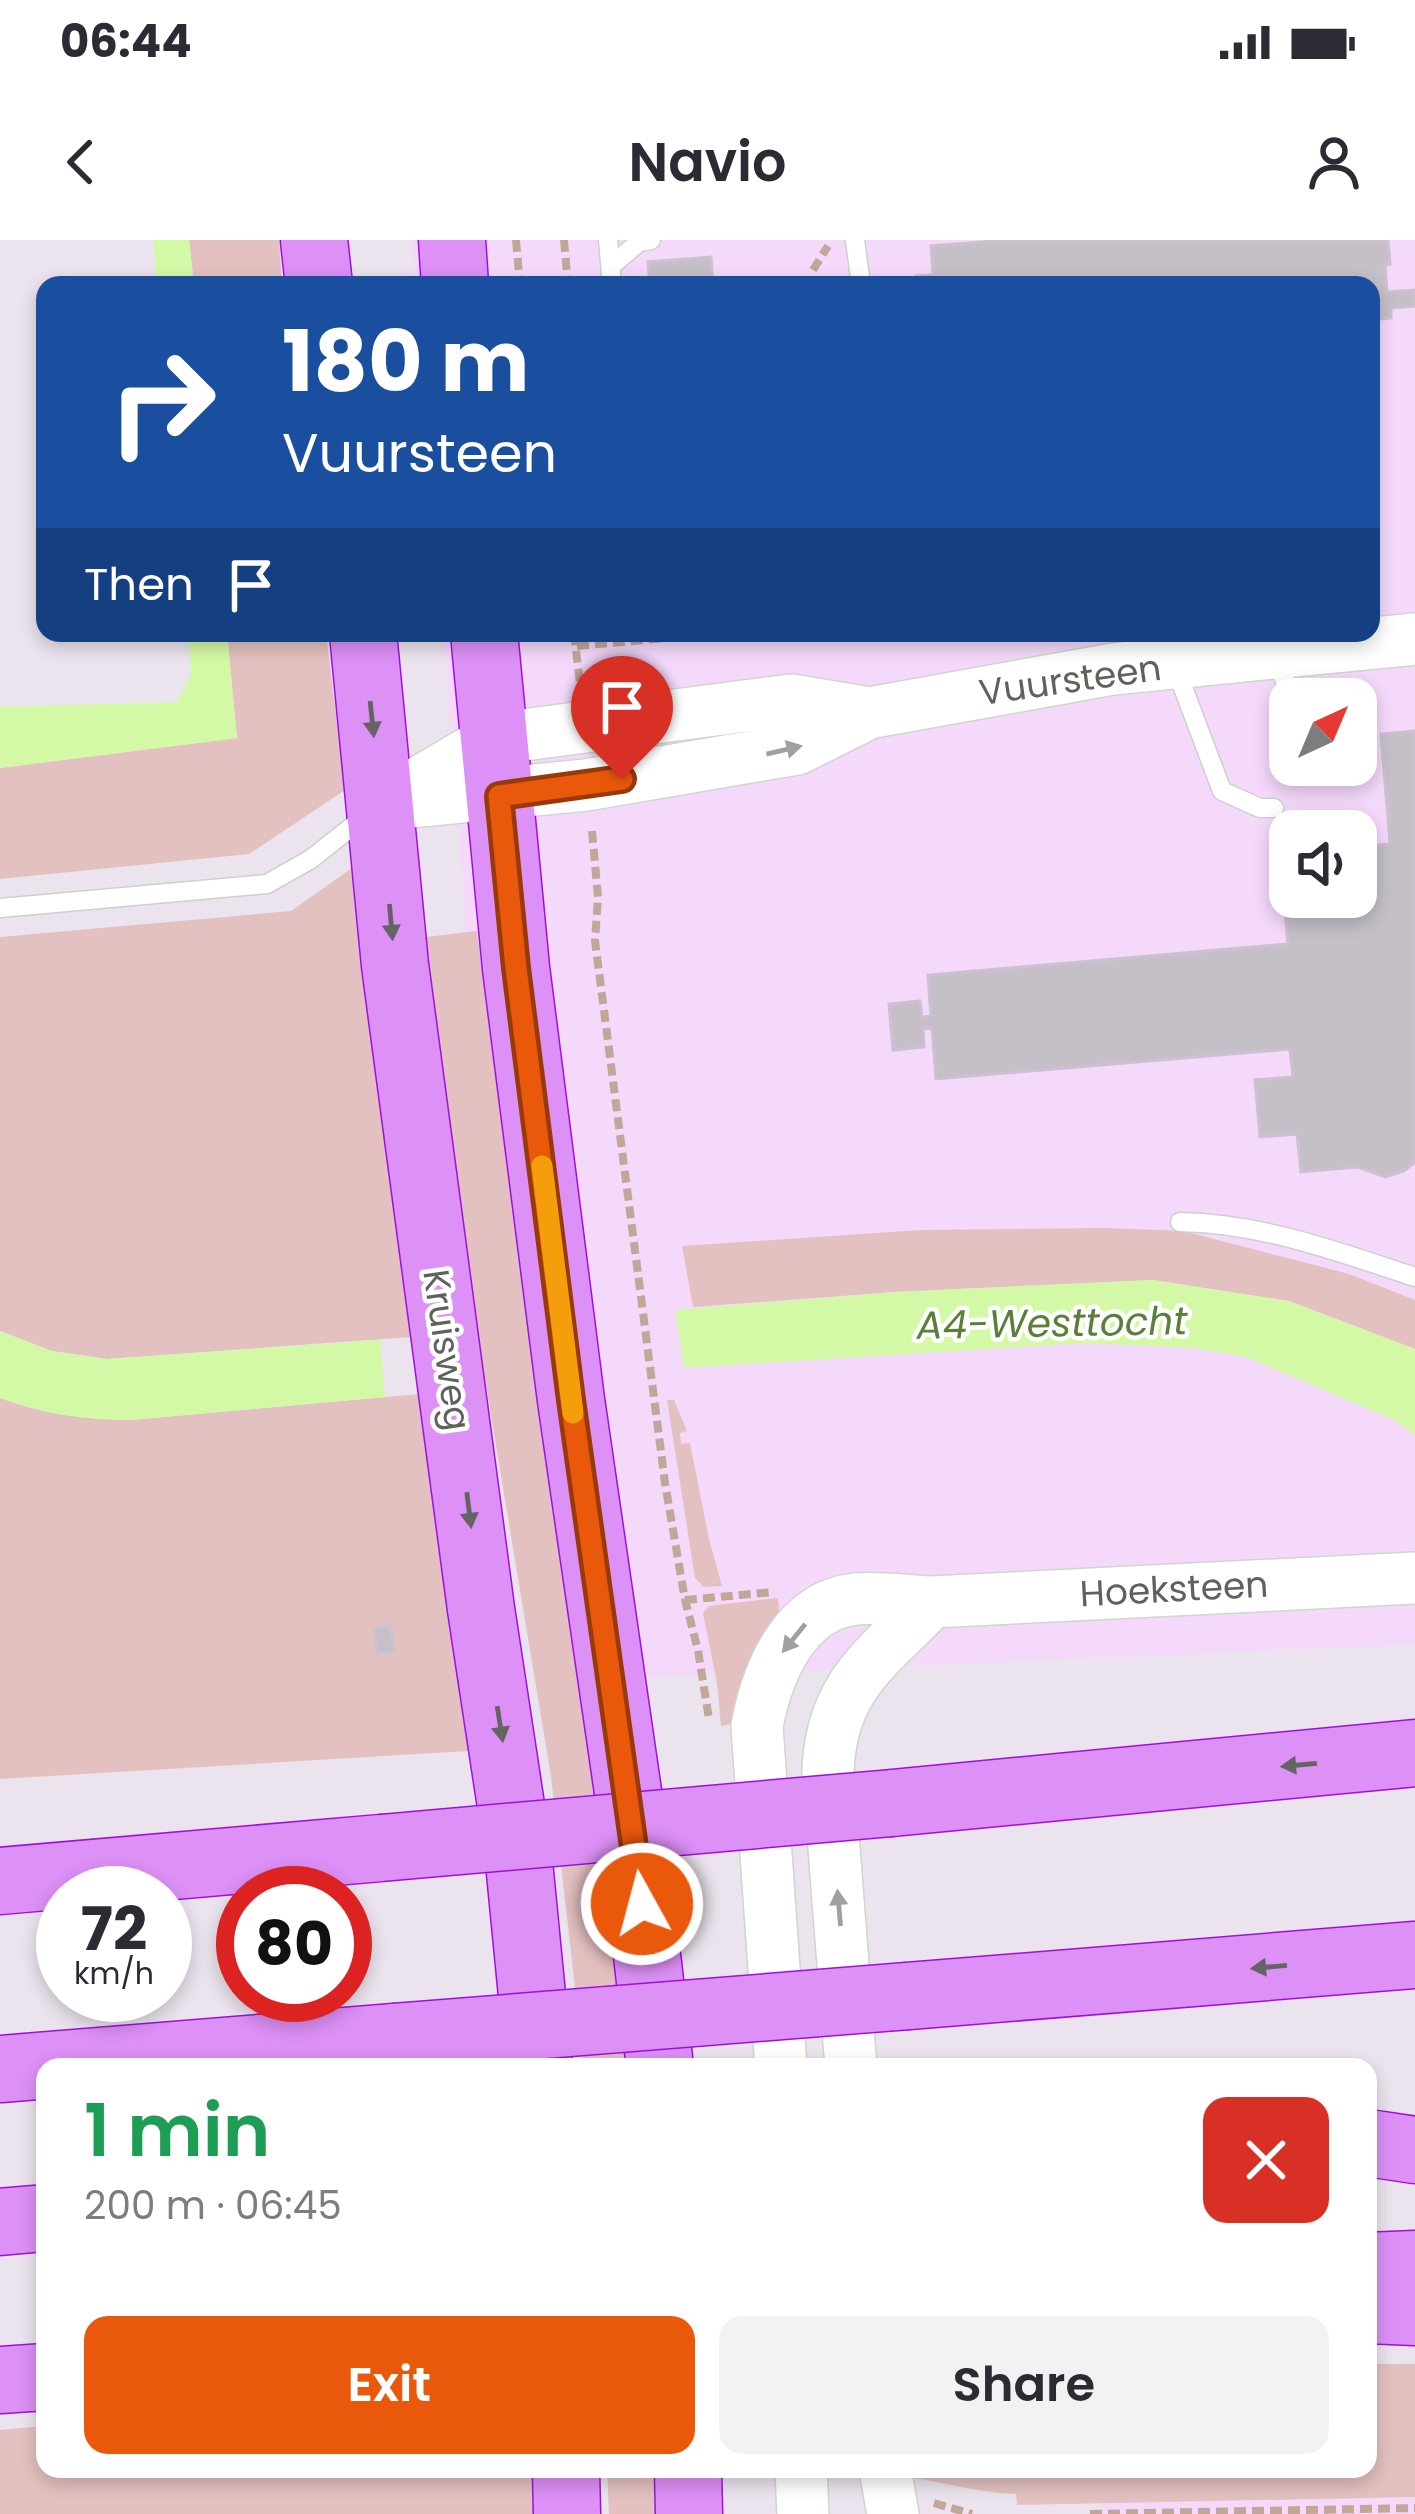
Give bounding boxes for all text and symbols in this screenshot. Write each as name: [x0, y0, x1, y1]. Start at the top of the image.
text: 06:44: [60, 10, 192, 73]
text: Navio: [628, 124, 787, 200]
icon: back: [48, 129, 114, 195]
icon: person: [1301, 129, 1367, 195]
text: 180 m: [282, 303, 530, 420]
icon: right: [84, 324, 240, 480]
text: Vuursteen: [282, 415, 557, 491]
icon: arrive: [218, 552, 284, 618]
text: Then: [84, 553, 194, 616]
street label: Vuursteen: [976, 642, 1164, 718]
pin: [571, 656, 673, 779]
icon: arrive: [589, 674, 655, 740]
north arrow: [1269, 678, 1377, 786]
map controls: [1269, 678, 1377, 918]
one-way arrow: [362, 701, 381, 738]
one-way arrow: [766, 740, 803, 759]
button: sound: [1269, 810, 1377, 918]
one-way arrow: [382, 904, 401, 941]
street label: Kruisweg: [410, 1266, 484, 1434]
water label: A4-Westtocht: [915, 1293, 1189, 1353]
one-way arrow: [459, 1492, 478, 1529]
street label: Hoeksteen: [1079, 1559, 1269, 1619]
one-way arrow: [782, 1622, 807, 1653]
one-way arrow: [491, 1706, 510, 1744]
one-way arrow: [1279, 1755, 1317, 1774]
position arrow: [579, 1841, 705, 1967]
speed limit sign: 80: [216, 1866, 372, 2022]
text: 72: [81, 1887, 147, 1971]
one-way arrow: [829, 1889, 848, 1927]
text: km/h: [74, 1952, 154, 1995]
one-way arrow: [1250, 1958, 1288, 1977]
text: 1 min: [84, 2080, 270, 2181]
button: close: [1203, 2097, 1329, 2223]
text: 200 m · 06:45: [84, 2178, 342, 2233]
button: Exit: [84, 2316, 695, 2454]
button: Share: [719, 2316, 1329, 2454]

